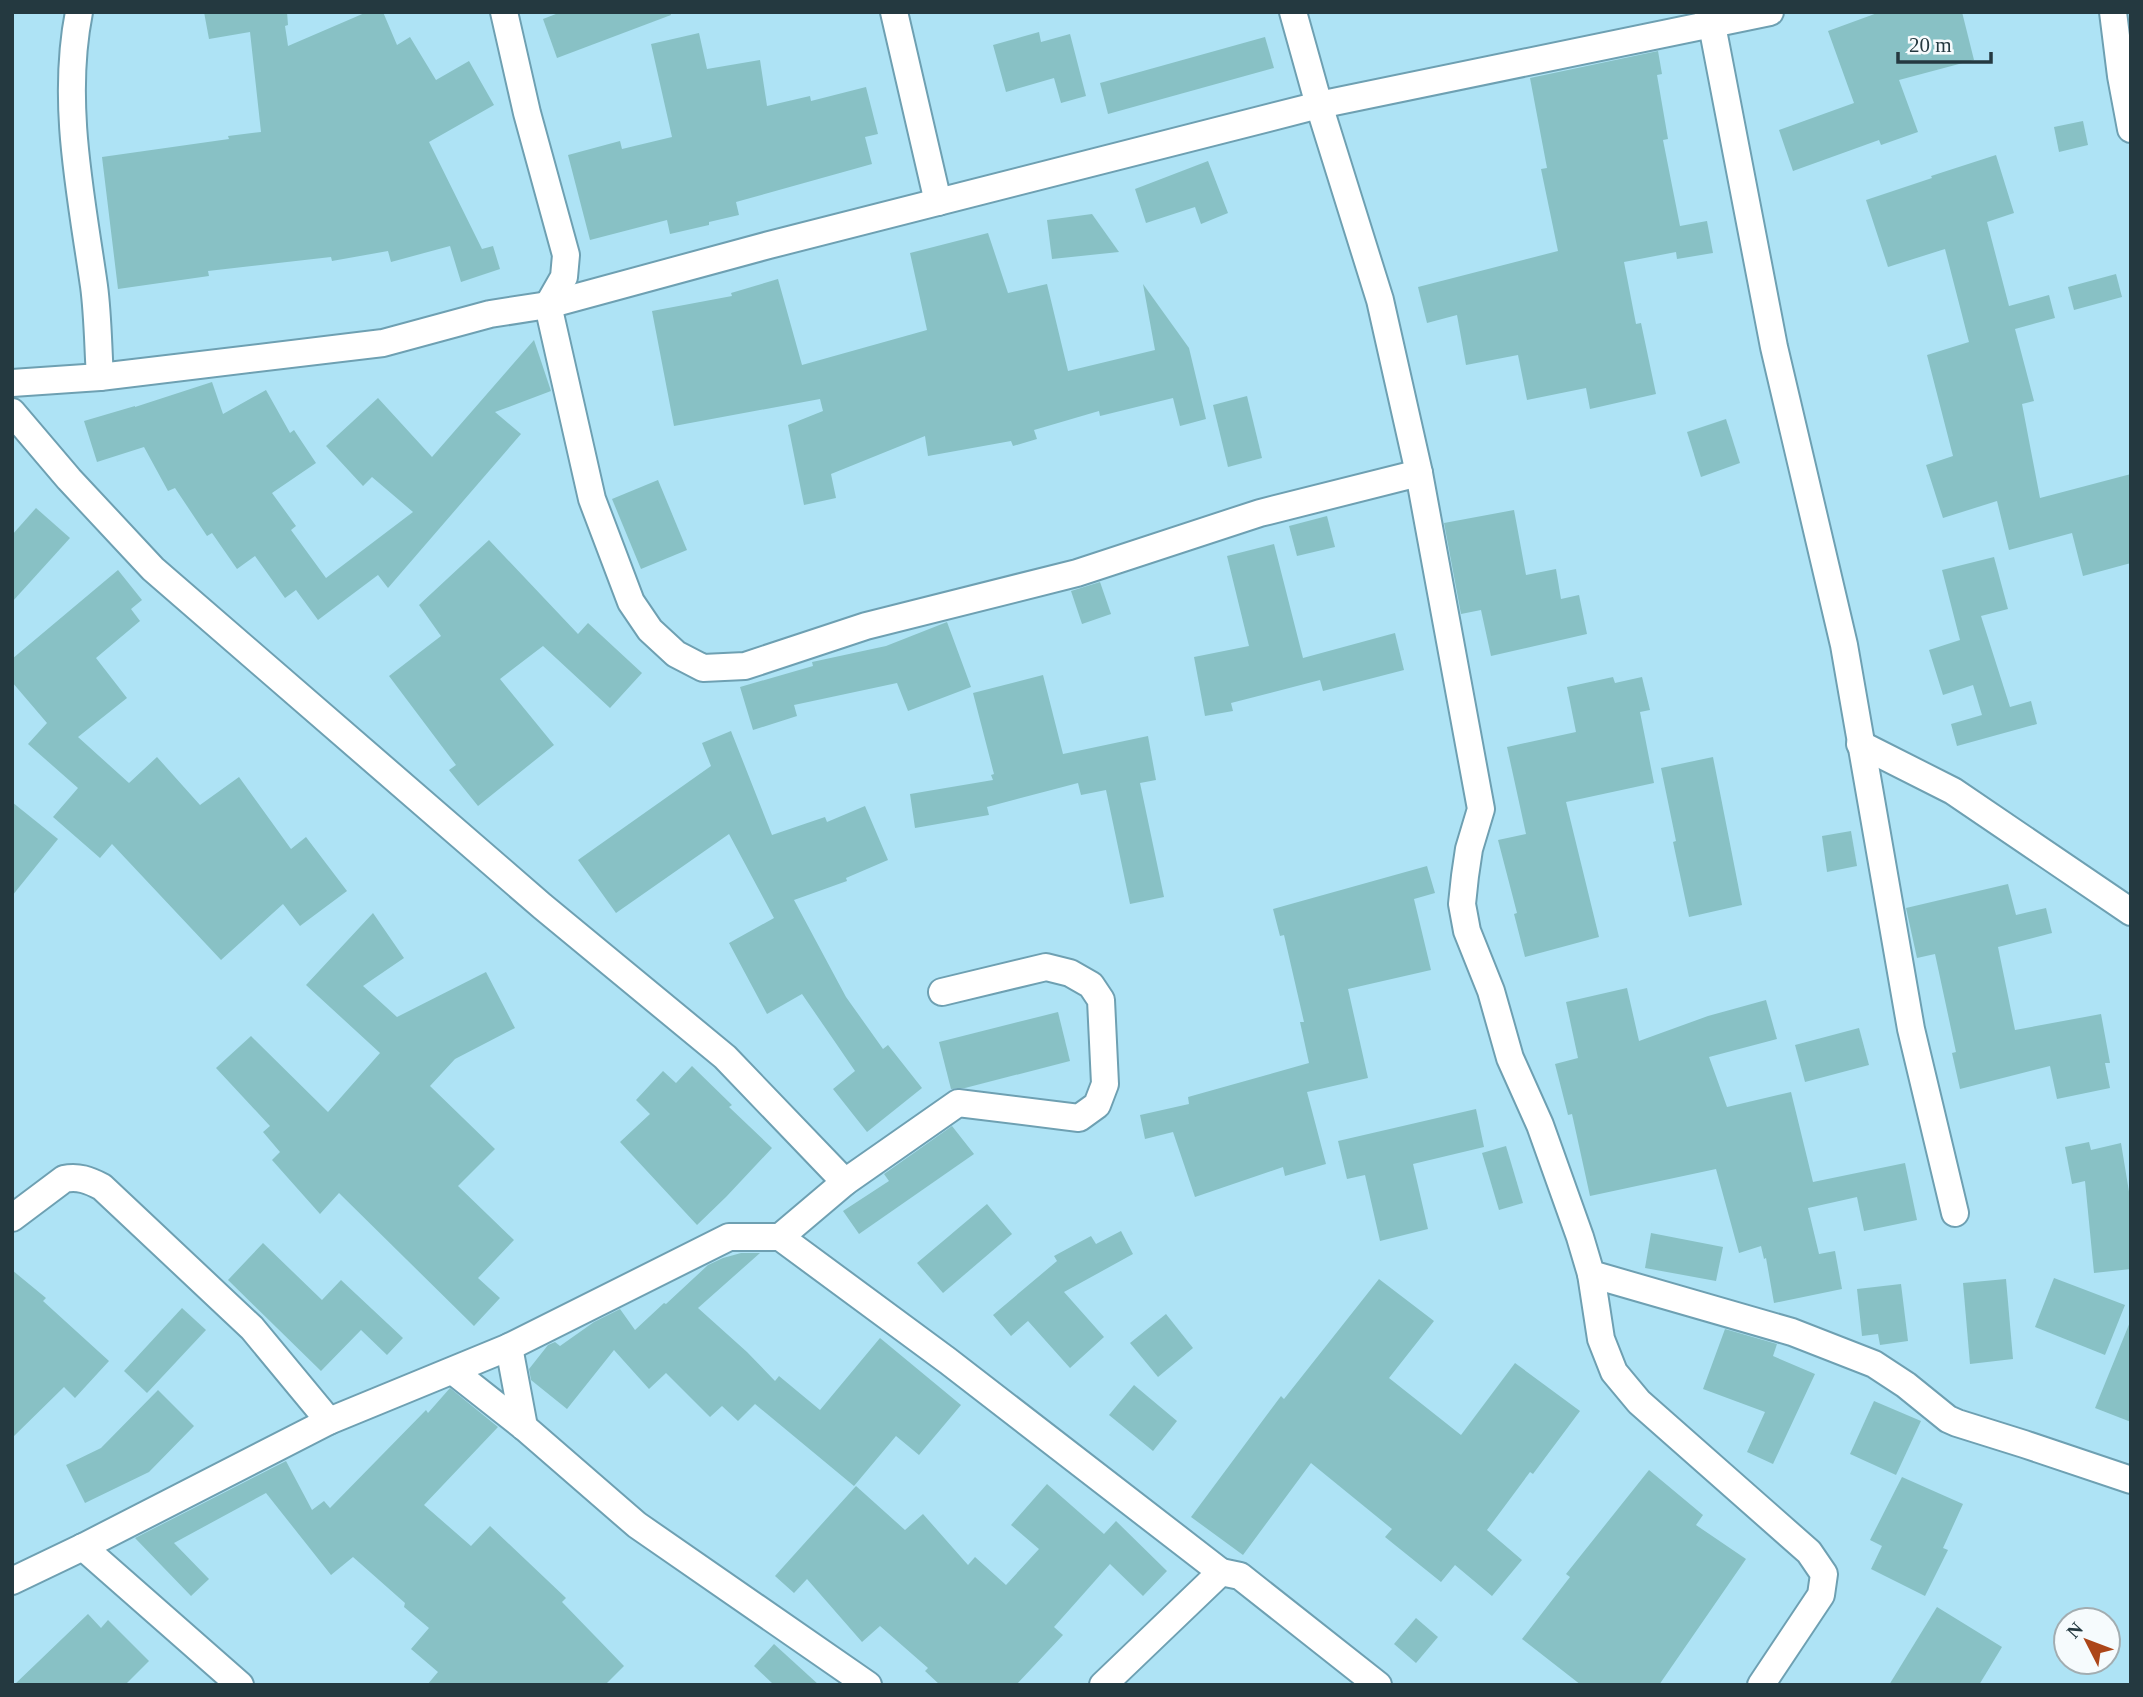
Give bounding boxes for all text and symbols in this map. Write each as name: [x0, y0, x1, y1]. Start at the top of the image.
scale bar: [1898, 21, 1991, 65]
text: 20 m: [1909, 33, 1952, 57]
north arrow: [2052, 1606, 2122, 1676]
text: N: [2062, 1618, 2087, 1642]

